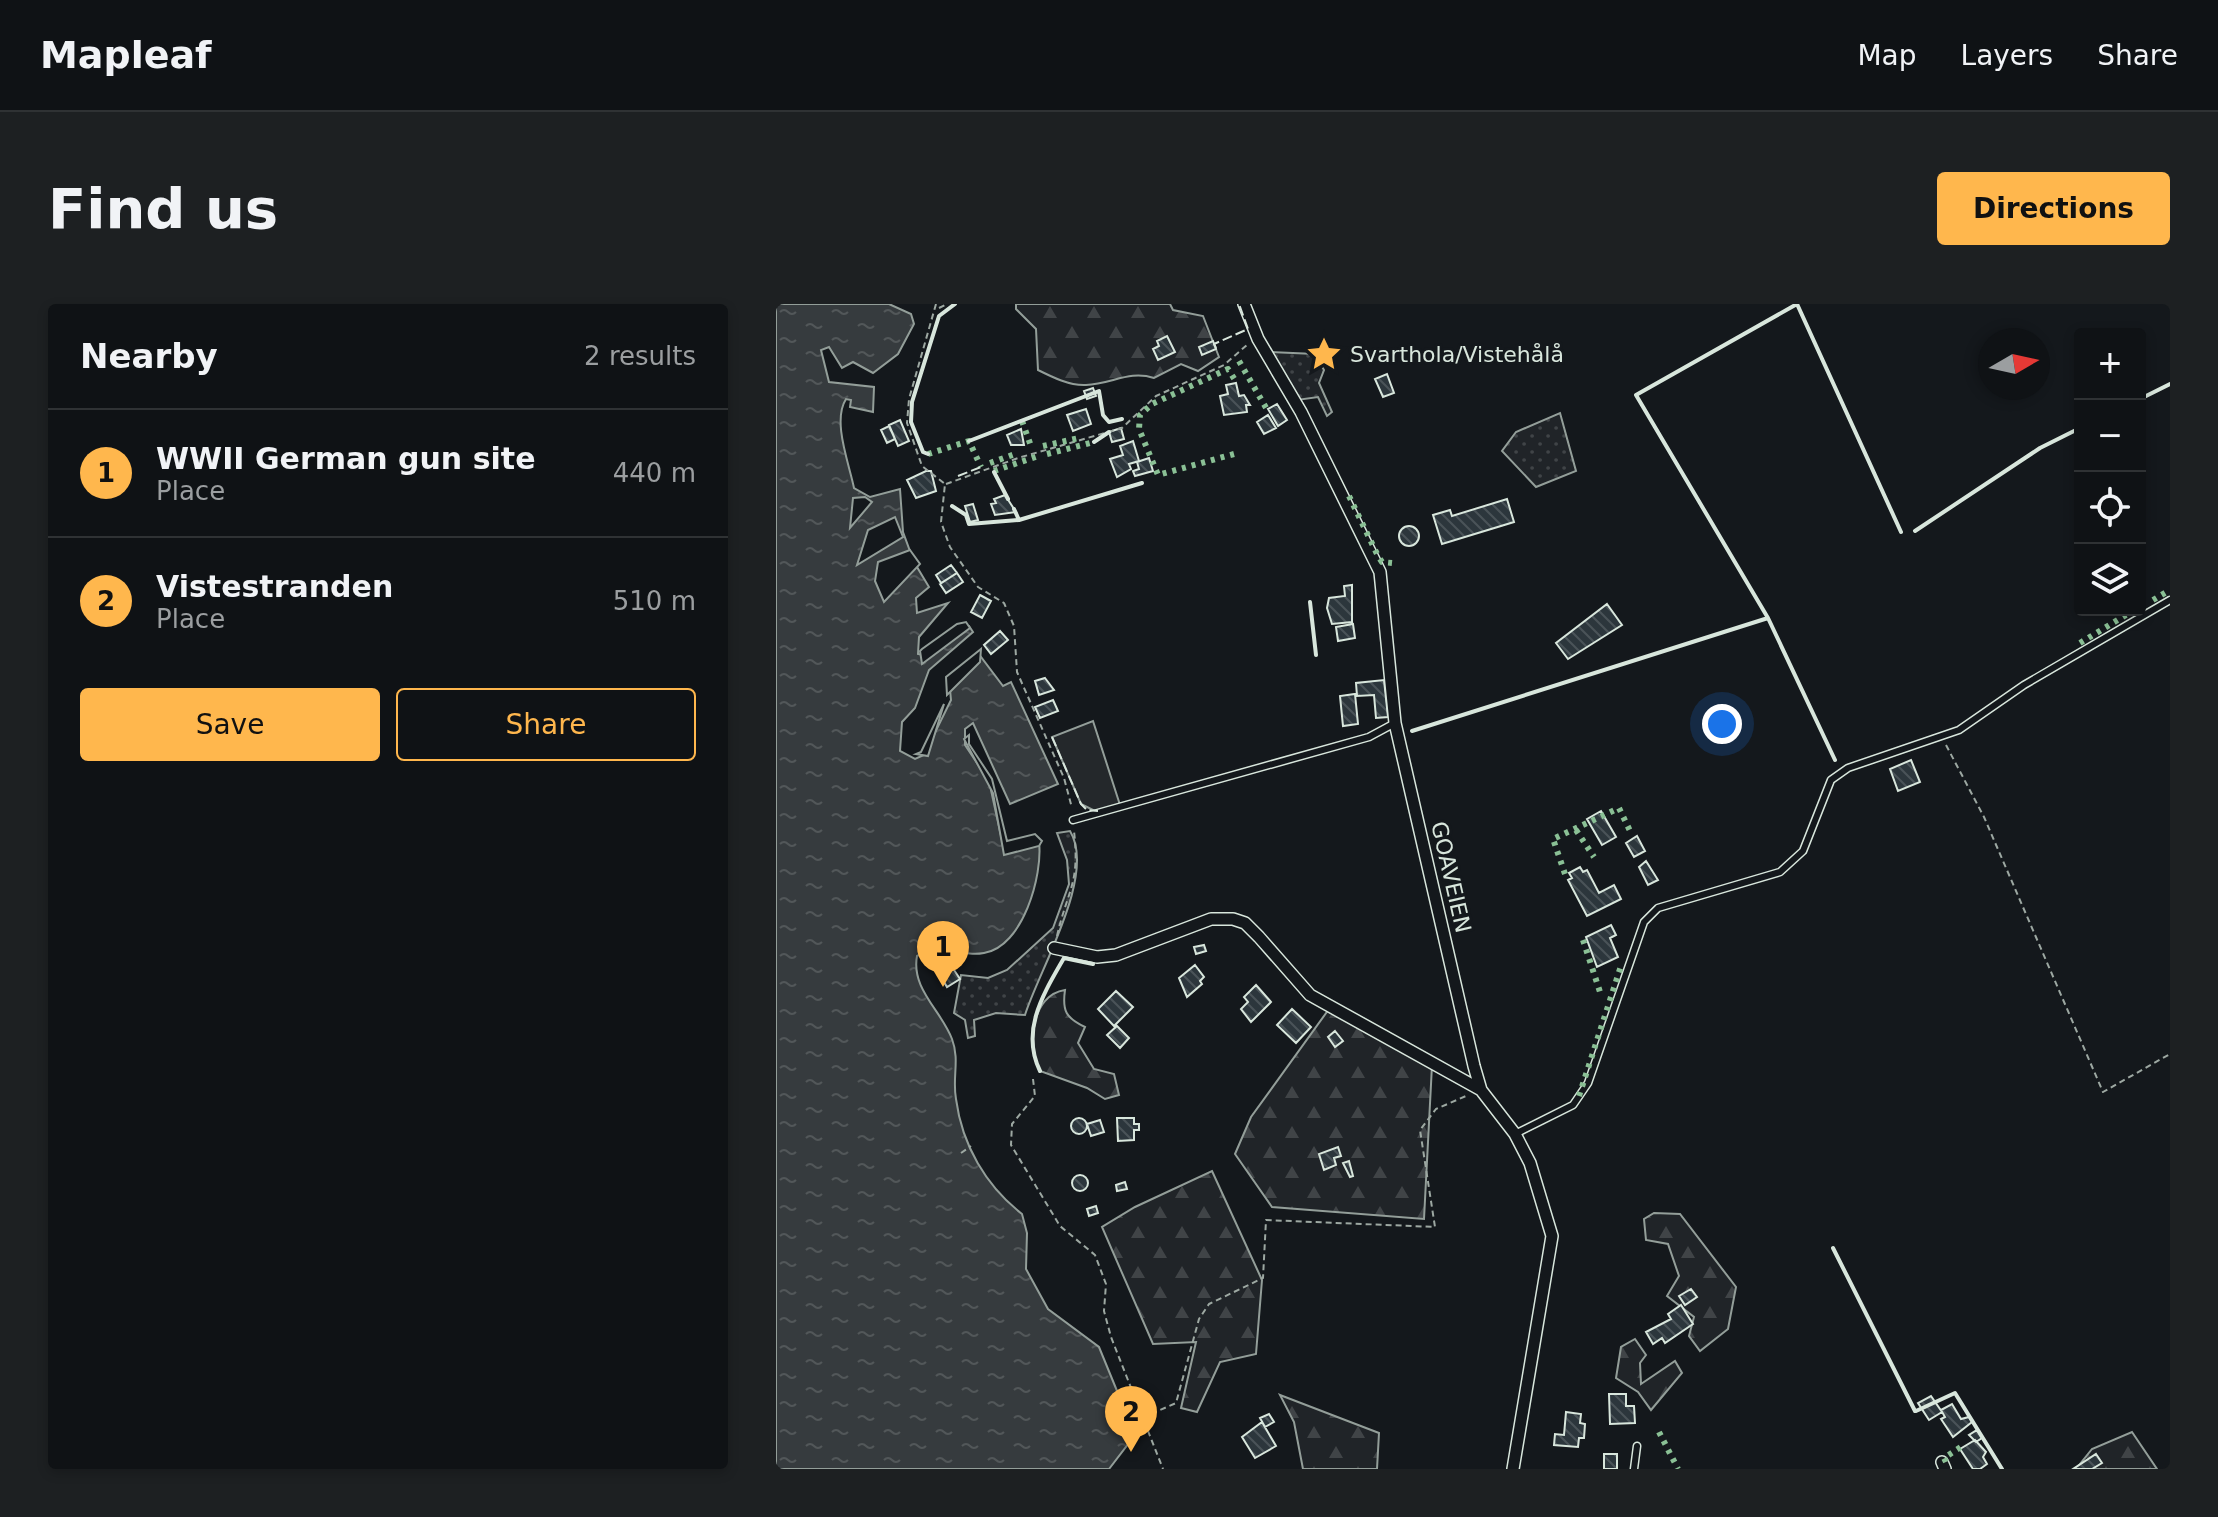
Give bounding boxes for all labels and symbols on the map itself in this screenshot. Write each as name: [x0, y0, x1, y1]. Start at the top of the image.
north arrow: [1978, 328, 2050, 400]
place icon: Svarthola/Vistehålå: [1305, 335, 1343, 373]
place label: Svarthola/Vistehålå: [1350, 342, 1564, 367]
your location: [1702, 704, 1742, 744]
street label: GOAVEIEN: [1426, 819, 1476, 935]
pin: 1: [917, 921, 969, 987]
pin: 2: [1105, 1386, 1157, 1452]

